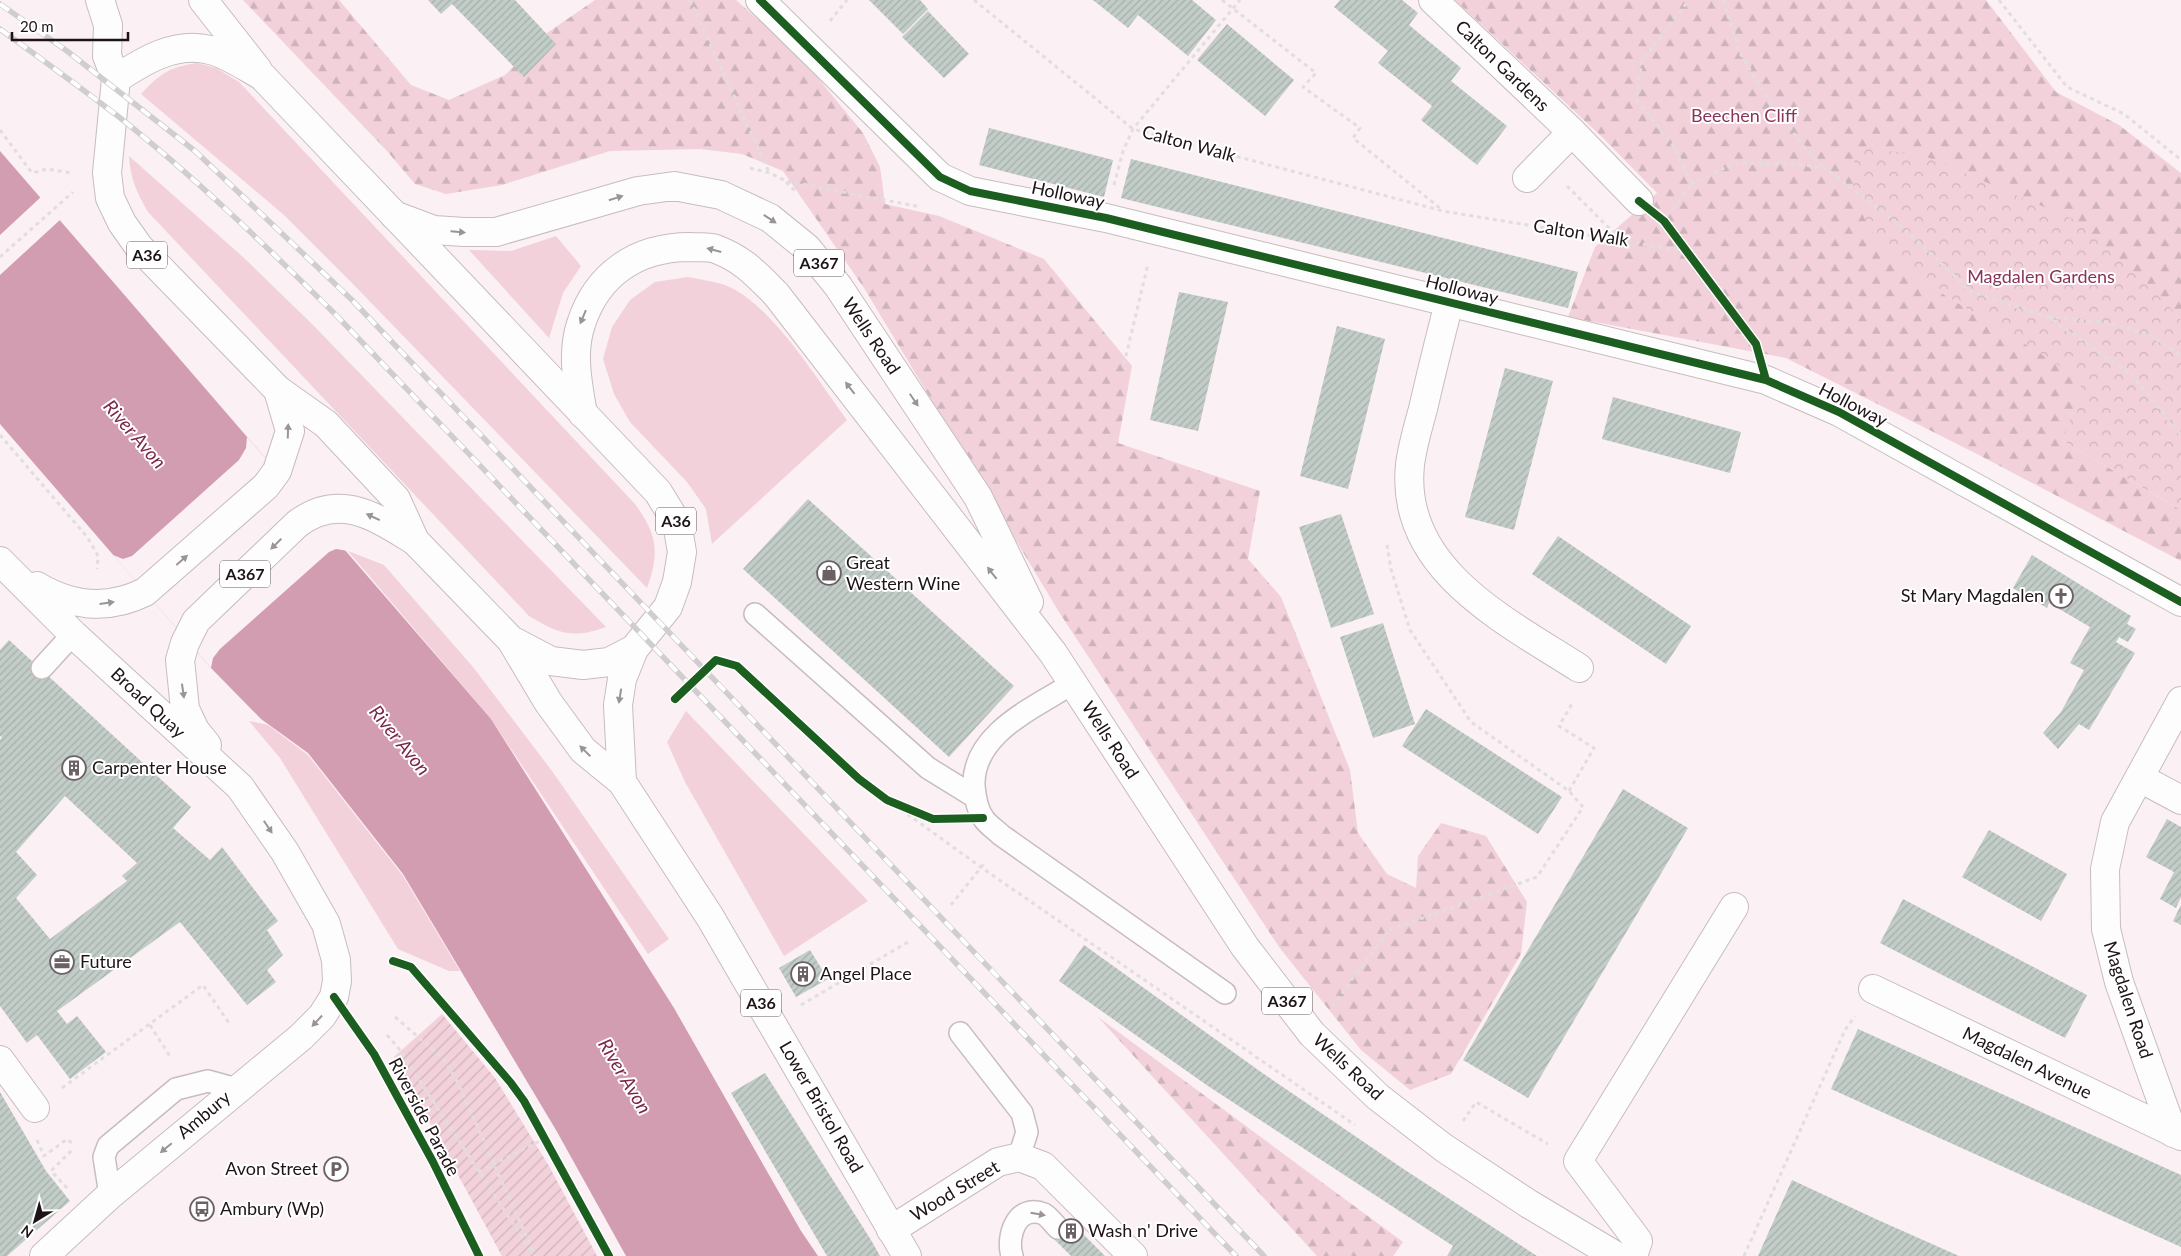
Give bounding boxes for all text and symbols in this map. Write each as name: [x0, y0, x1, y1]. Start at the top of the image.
scale bar: [12, 10, 129, 42]
street label: Calton Gardens: [1451, 15, 1554, 116]
text: 20 m: [20, 17, 54, 35]
park label: Beechen Cliff: [1691, 104, 1797, 126]
street label: Calton Walk: [1140, 120, 1239, 166]
street label: Holloway: [1030, 176, 1108, 213]
one-way arrow: [608, 194, 623, 202]
street label: Calton Walk: [1532, 214, 1631, 251]
one-way arrow: [763, 215, 776, 224]
one-way arrow: [450, 228, 466, 236]
road number: A36: [127, 242, 167, 268]
one-way arrow: [707, 246, 722, 254]
road number: A367: [794, 250, 844, 276]
park label: Magdalen Gardens: [1967, 265, 2115, 287]
street label: Holloway: [1424, 269, 1502, 309]
street label: Wells Road: [838, 293, 906, 378]
one-way arrow: [579, 310, 587, 324]
street label: Holloway: [1815, 377, 1892, 431]
one-way arrow: [845, 382, 855, 395]
one-way arrow: [909, 393, 918, 406]
water label: River Avon: [99, 395, 171, 473]
one-way arrow: [284, 422, 292, 438]
road number: A36: [656, 508, 696, 534]
one-way arrow: [366, 512, 380, 520]
one-way arrow: [271, 538, 283, 550]
place label: Great Western Wine: [846, 551, 960, 594]
one-way arrow: [175, 554, 187, 566]
road number: A367: [220, 560, 270, 588]
shop icon: Great Western Wine: [816, 560, 842, 586]
one-way arrow: [986, 567, 997, 580]
church icon: St Mary Magdalen: [2048, 583, 2074, 609]
place label: St Mary Magdalen: [1901, 584, 2044, 606]
one-way arrow: [100, 599, 116, 607]
street label: Broad Quay: [107, 662, 191, 743]
one-way arrow: [179, 684, 187, 700]
one-way arrow: [615, 688, 623, 704]
street label: Wells Road: [1078, 697, 1144, 782]
water label: River Avon: [365, 700, 436, 779]
one-way arrow: [579, 745, 591, 757]
building icon: Carpenter House: [61, 755, 87, 781]
place label: Carpenter House: [92, 756, 227, 778]
one-way arrow: [263, 821, 273, 834]
street label: Magdalen Road: [2100, 938, 2158, 1061]
office icon: Future: [49, 949, 75, 975]
place label: Future: [80, 950, 132, 972]
building icon: Angel Place: [790, 961, 816, 987]
place label: Angel Place: [820, 962, 912, 984]
road number: A367: [1262, 988, 1312, 1014]
road number: A36: [741, 990, 781, 1016]
one-way arrow: [311, 1014, 323, 1026]
street label: Magdalen Avenue: [1959, 1021, 2096, 1103]
street label: Wells Road: [1309, 1028, 1388, 1104]
water label: River Avon: [594, 1034, 657, 1117]
street label: Lower Bristol Road: [775, 1037, 869, 1176]
street label: Riverside Parade: [384, 1053, 465, 1180]
street label: Ambury: [172, 1085, 235, 1143]
one-way arrow: [160, 1142, 173, 1153]
street label: Wood Street: [906, 1155, 1004, 1225]
parking icon: Avon Street: [323, 1156, 349, 1182]
place label: Avon Street: [225, 1157, 319, 1179]
north arrow: [10, 1196, 60, 1246]
bus stop icon: Ambury (Wp): [189, 1196, 215, 1222]
place label: Ambury (Wp): [220, 1197, 324, 1219]
one-way arrow: [1030, 1211, 1046, 1219]
building icon: Wash n' Drive: [1058, 1218, 1084, 1244]
place label: Wash n' Drive: [1088, 1219, 1198, 1241]
text: N: [17, 1222, 36, 1242]

